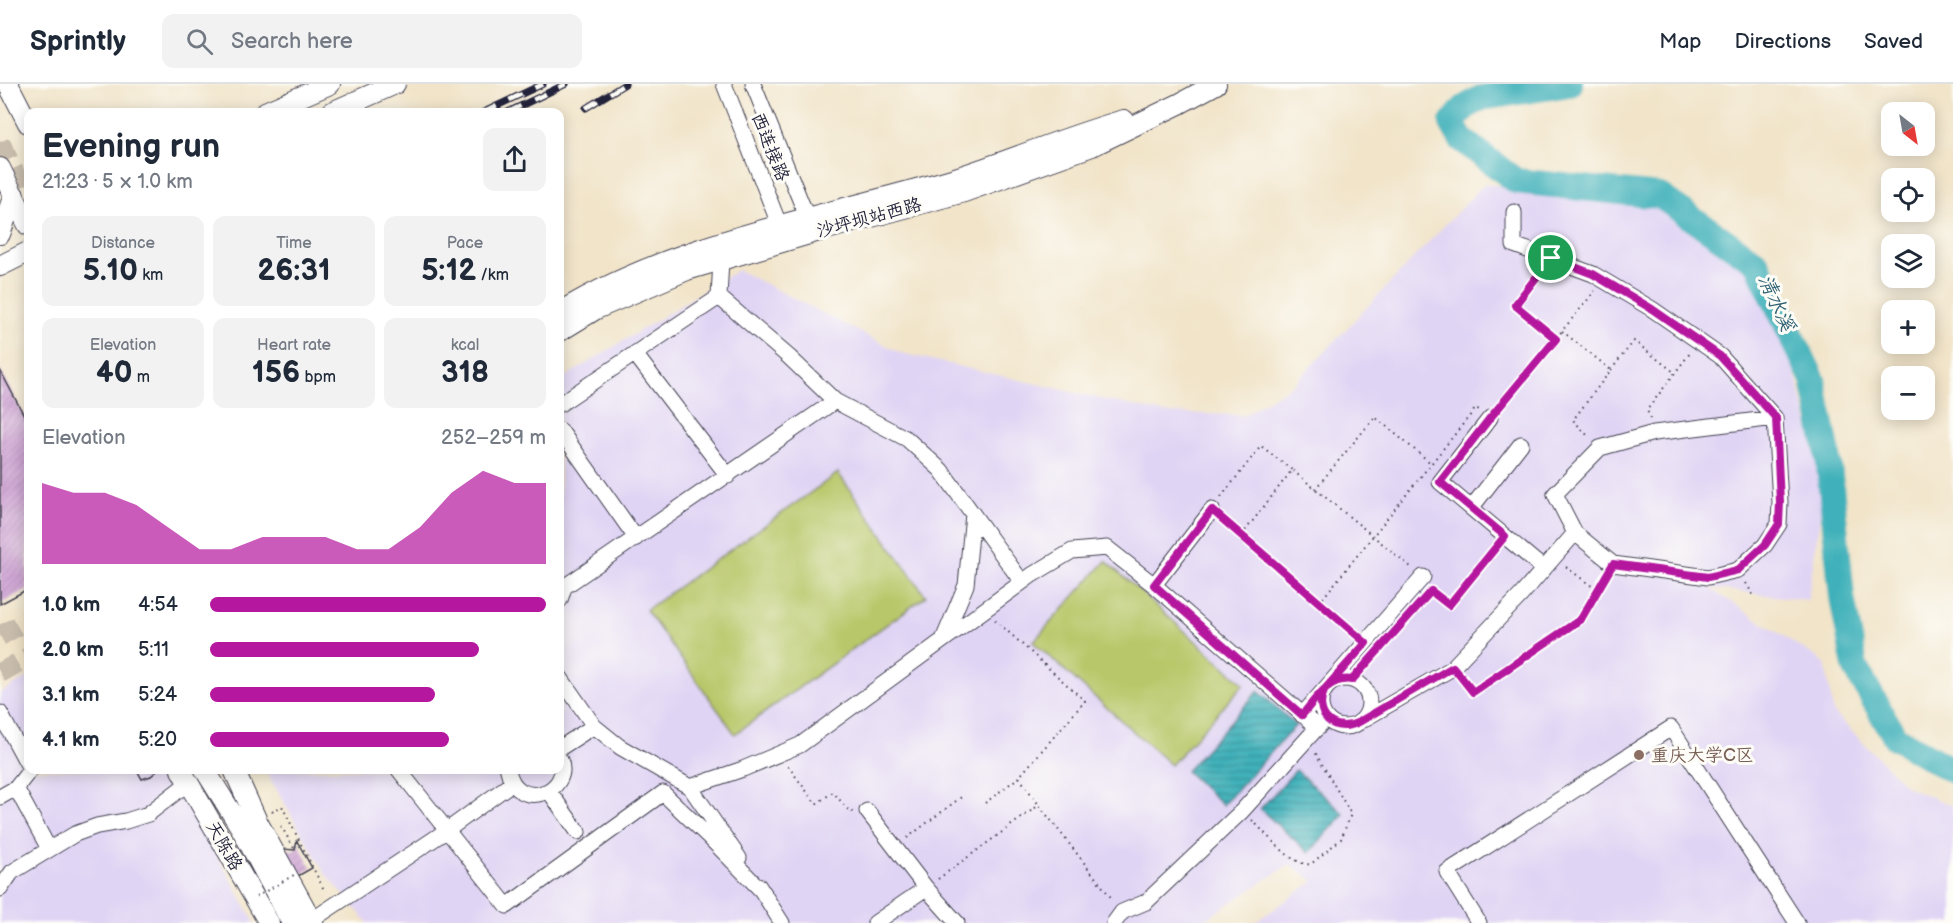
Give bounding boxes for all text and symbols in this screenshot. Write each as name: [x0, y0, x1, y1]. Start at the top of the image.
search box: [162, 14, 582, 68]
text: Sprintly: [30, 25, 126, 58]
icon: search: [183, 25, 216, 58]
text: Search here: [231, 28, 353, 55]
text: Map: [1659, 29, 1702, 54]
text: Directions: [1735, 29, 1831, 54]
text: Saved: [1864, 29, 1923, 54]
north arrow: [1881, 102, 1935, 156]
map controls: [1881, 102, 1935, 420]
street label: 西连接路: [747, 110, 793, 184]
text: Evening run: [42, 127, 220, 167]
button: share: [483, 128, 546, 191]
button: locate: [1881, 168, 1935, 222]
text: 21:23 · 5 × 1.0 km: [42, 170, 193, 194]
street label: 沙坪坝站西路: [814, 194, 924, 242]
pin: [1525, 232, 1576, 283]
text: Distance: [91, 234, 155, 253]
text: Time: [276, 234, 312, 253]
text: Pace: [447, 234, 483, 253]
button: layers: [1881, 234, 1935, 288]
icon: arrive: [1534, 241, 1567, 274]
text: 5.10: [83, 253, 138, 289]
text: 26:31: [257, 253, 331, 289]
text: 5:12: [421, 253, 476, 289]
text: km: [138, 266, 163, 285]
text: /km: [476, 266, 509, 285]
water label: 清水溪: [1752, 271, 1800, 336]
button: +: [1881, 300, 1935, 354]
text: Elevation: [90, 336, 156, 355]
text: Heart rate: [257, 336, 331, 355]
text: kcal: [451, 336, 479, 355]
text: 40: [96, 355, 132, 391]
text: 156: [252, 355, 300, 391]
text: 318: [441, 355, 489, 391]
button: −: [1881, 366, 1935, 420]
text: m: [132, 368, 150, 387]
text: bpm: [300, 368, 336, 387]
text: Elevation: [42, 426, 125, 450]
text: 252–259 m: [441, 426, 546, 450]
text: 1.0 km: [42, 593, 100, 617]
text: 4:54: [138, 593, 178, 617]
text: 2.0 km: [42, 638, 104, 662]
text: 5:11: [138, 638, 169, 662]
text: 3.1 km: [42, 683, 99, 707]
text: 5:24: [138, 683, 177, 707]
text: 4.1 km: [42, 728, 100, 752]
text: 5:20: [138, 728, 177, 752]
place label: 重庆大学C区: [1651, 745, 1754, 766]
marker: 重庆大学C区: [1632, 748, 1646, 762]
street label: 天陈路: [201, 817, 247, 875]

